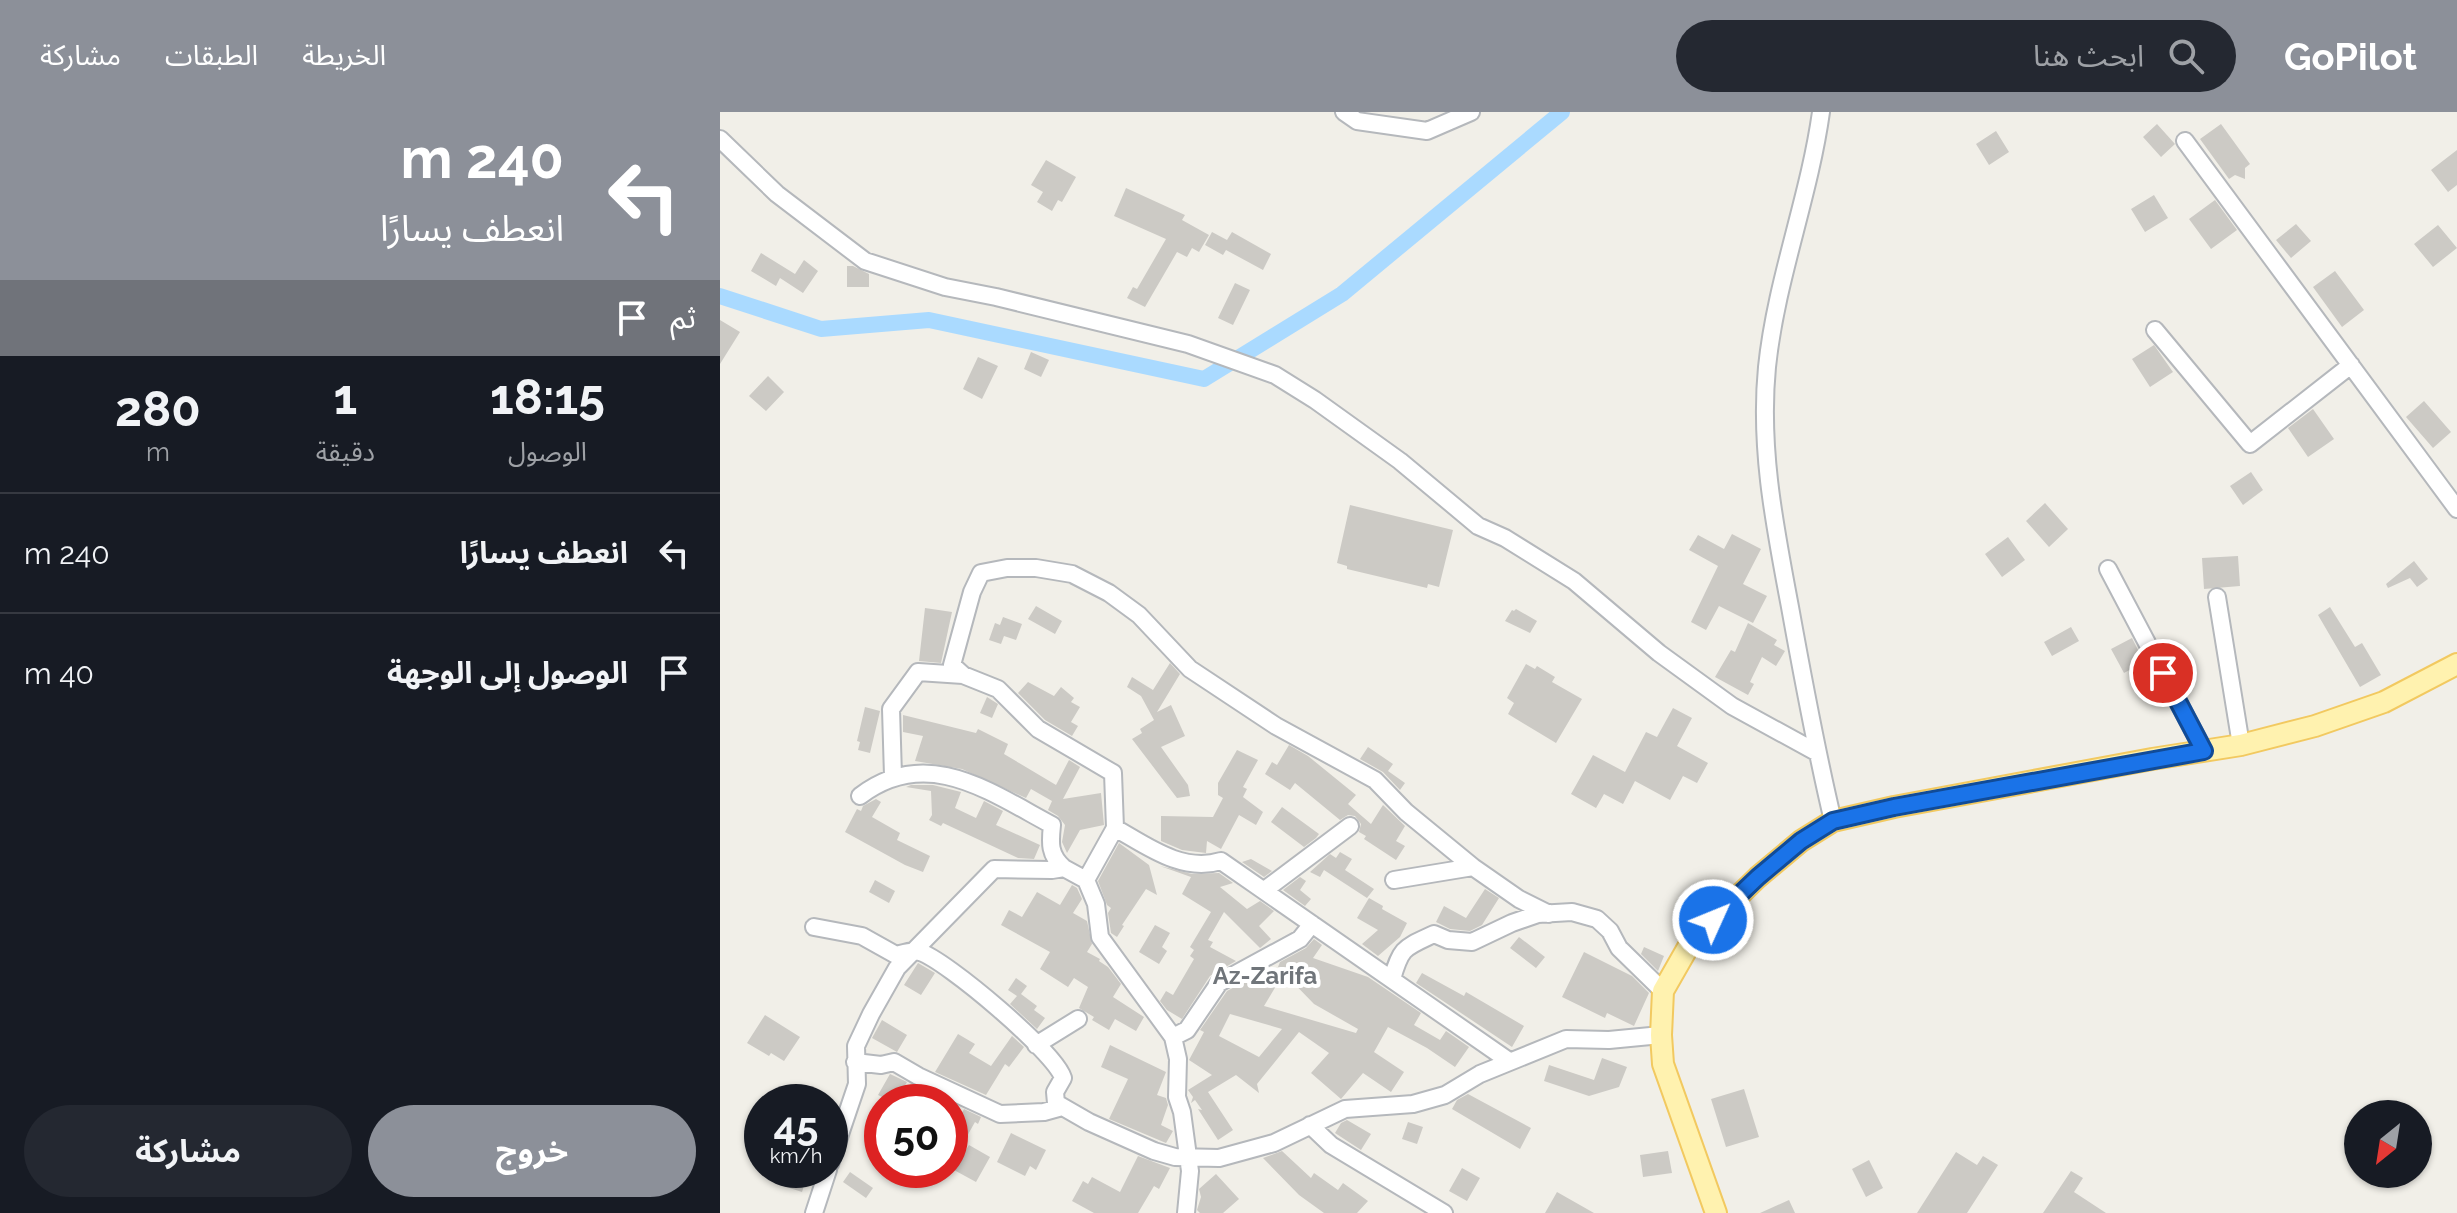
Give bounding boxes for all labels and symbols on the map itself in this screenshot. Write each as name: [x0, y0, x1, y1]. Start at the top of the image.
pin: [2129, 639, 2197, 707]
position arrow: [1671, 878, 1755, 962]
district label: Az-Zarifa: [1213, 961, 1317, 990]
speed limit sign: 50: [864, 1084, 968, 1188]
north arrow: [2344, 1100, 2432, 1188]

